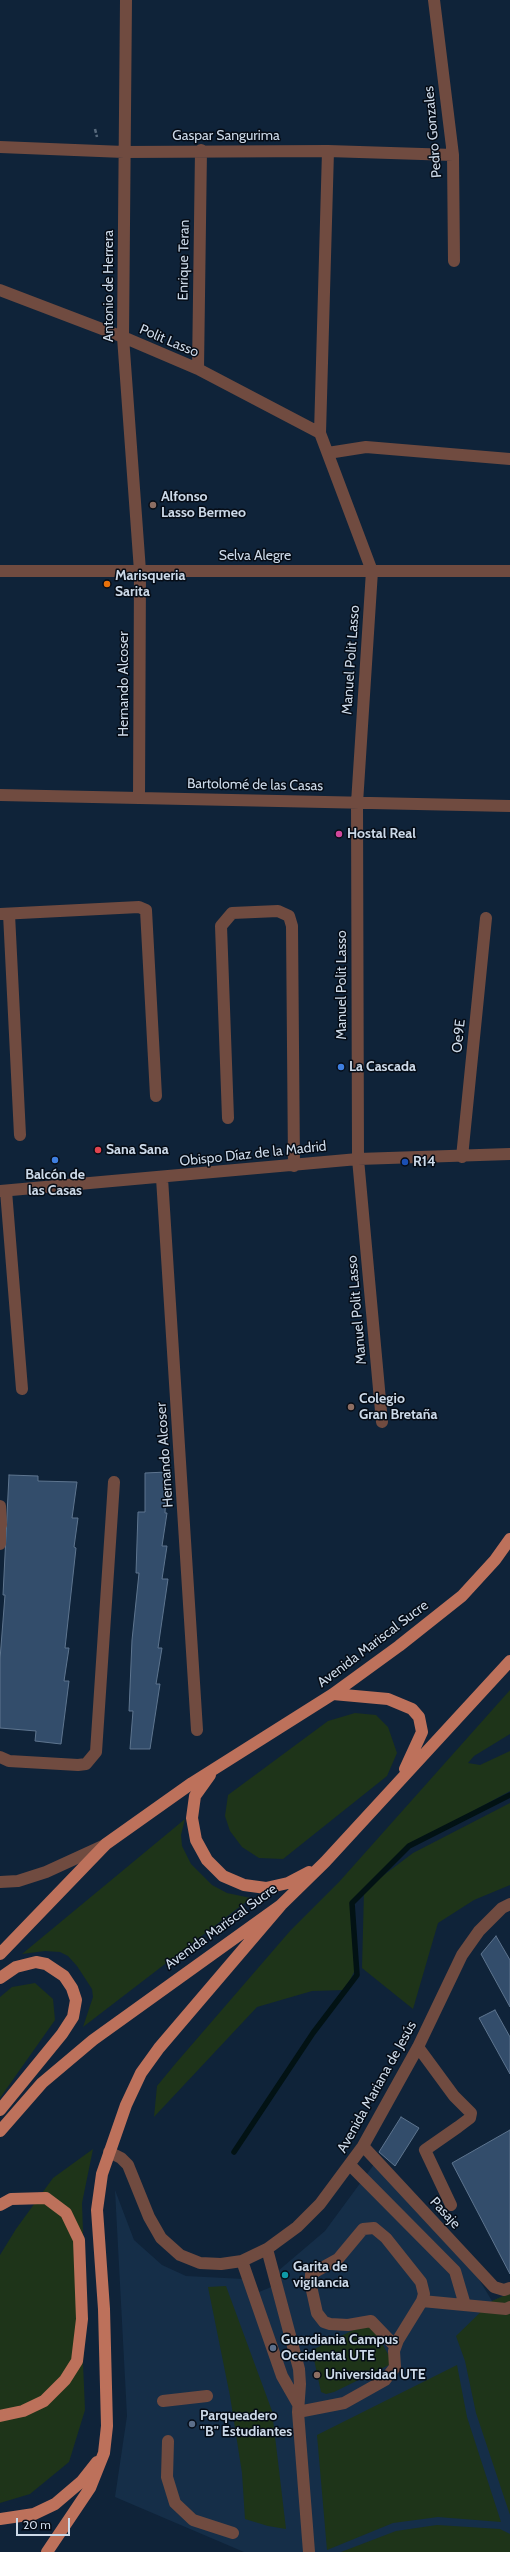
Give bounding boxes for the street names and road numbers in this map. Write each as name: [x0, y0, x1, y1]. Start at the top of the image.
street label: Pedro Gonzales: [421, 85, 445, 179]
street label: Gaspar Sangurima: [172, 128, 280, 144]
street label: Enrique Teran: [175, 220, 193, 300]
street label: Antonio de Herrera: [101, 230, 117, 342]
street label: Polit Lasso: [137, 321, 201, 361]
street label: Selva Alegre: [219, 548, 291, 564]
street label: Manuel Polit Lasso: [339, 605, 363, 715]
street label: Hernando Alcoser: [116, 631, 132, 737]
street label: Bartolomé de las Casas: [187, 775, 323, 795]
street label: Manuel Polit Lasso: [334, 930, 350, 1040]
street label: Oe9E: [449, 1018, 469, 1054]
street label: Obispo Díaz de la Madrid: [179, 1138, 327, 1170]
street label: Manuel Polit Lasso: [344, 1255, 370, 1365]
street label: Hernando Alcoser: [153, 1402, 177, 1508]
street label: Avenida Mariscal Sucre: [314, 1597, 432, 1691]
street label: Avenida Mariscal Sucre: [162, 1881, 280, 1973]
street label: Avenida Mariana de Jesús: [334, 2018, 420, 2156]
street label: Pasaje: [426, 2194, 464, 2232]

